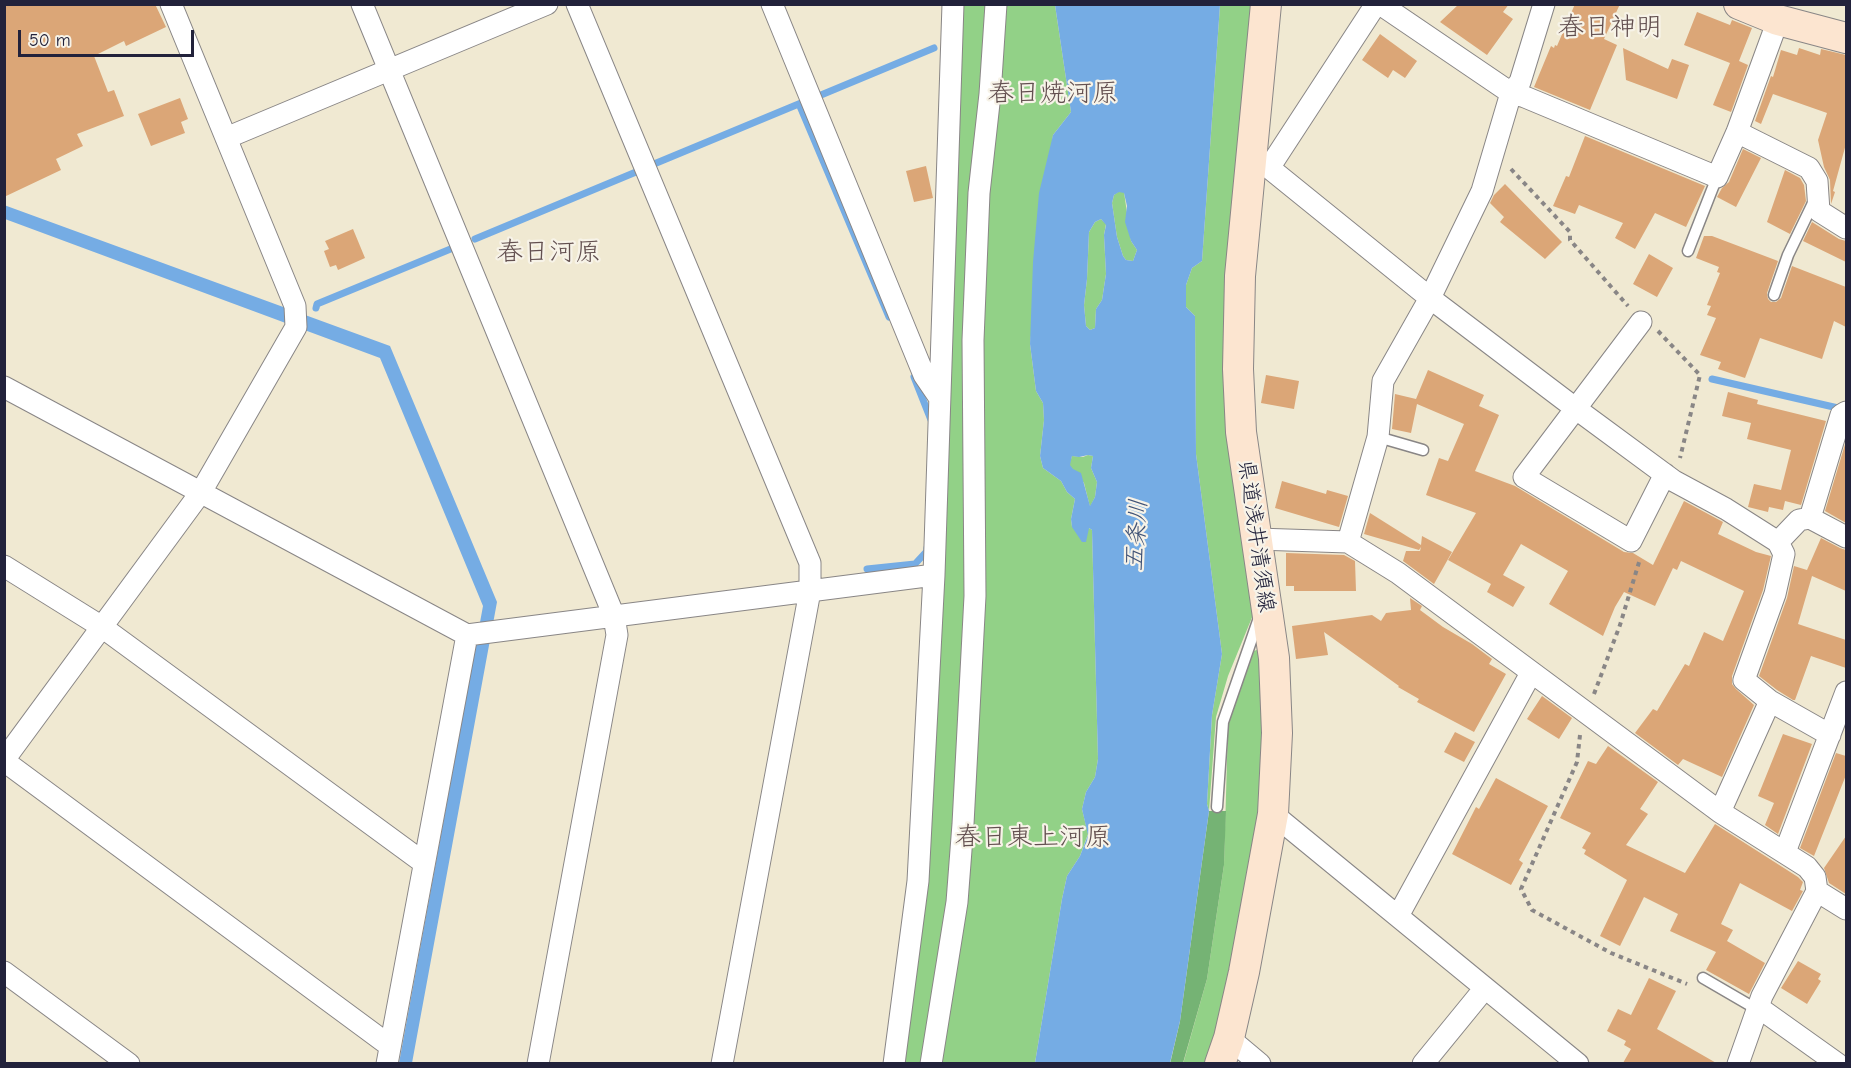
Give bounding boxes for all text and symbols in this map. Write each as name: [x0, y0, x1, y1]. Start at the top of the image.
district label: 春日神明: [1558, 12, 1662, 44]
scale bar: [21, 18, 196, 56]
text: 50 m: [29, 30, 71, 51]
district label: 春日焼河原: [988, 78, 1118, 110]
district label: 春日河原: [497, 237, 601, 269]
street label: 県道浅井清須線: [1232, 458, 1280, 614]
water label: 五条川: [1120, 498, 1154, 572]
district label: 春日東上河原: [955, 822, 1111, 854]

